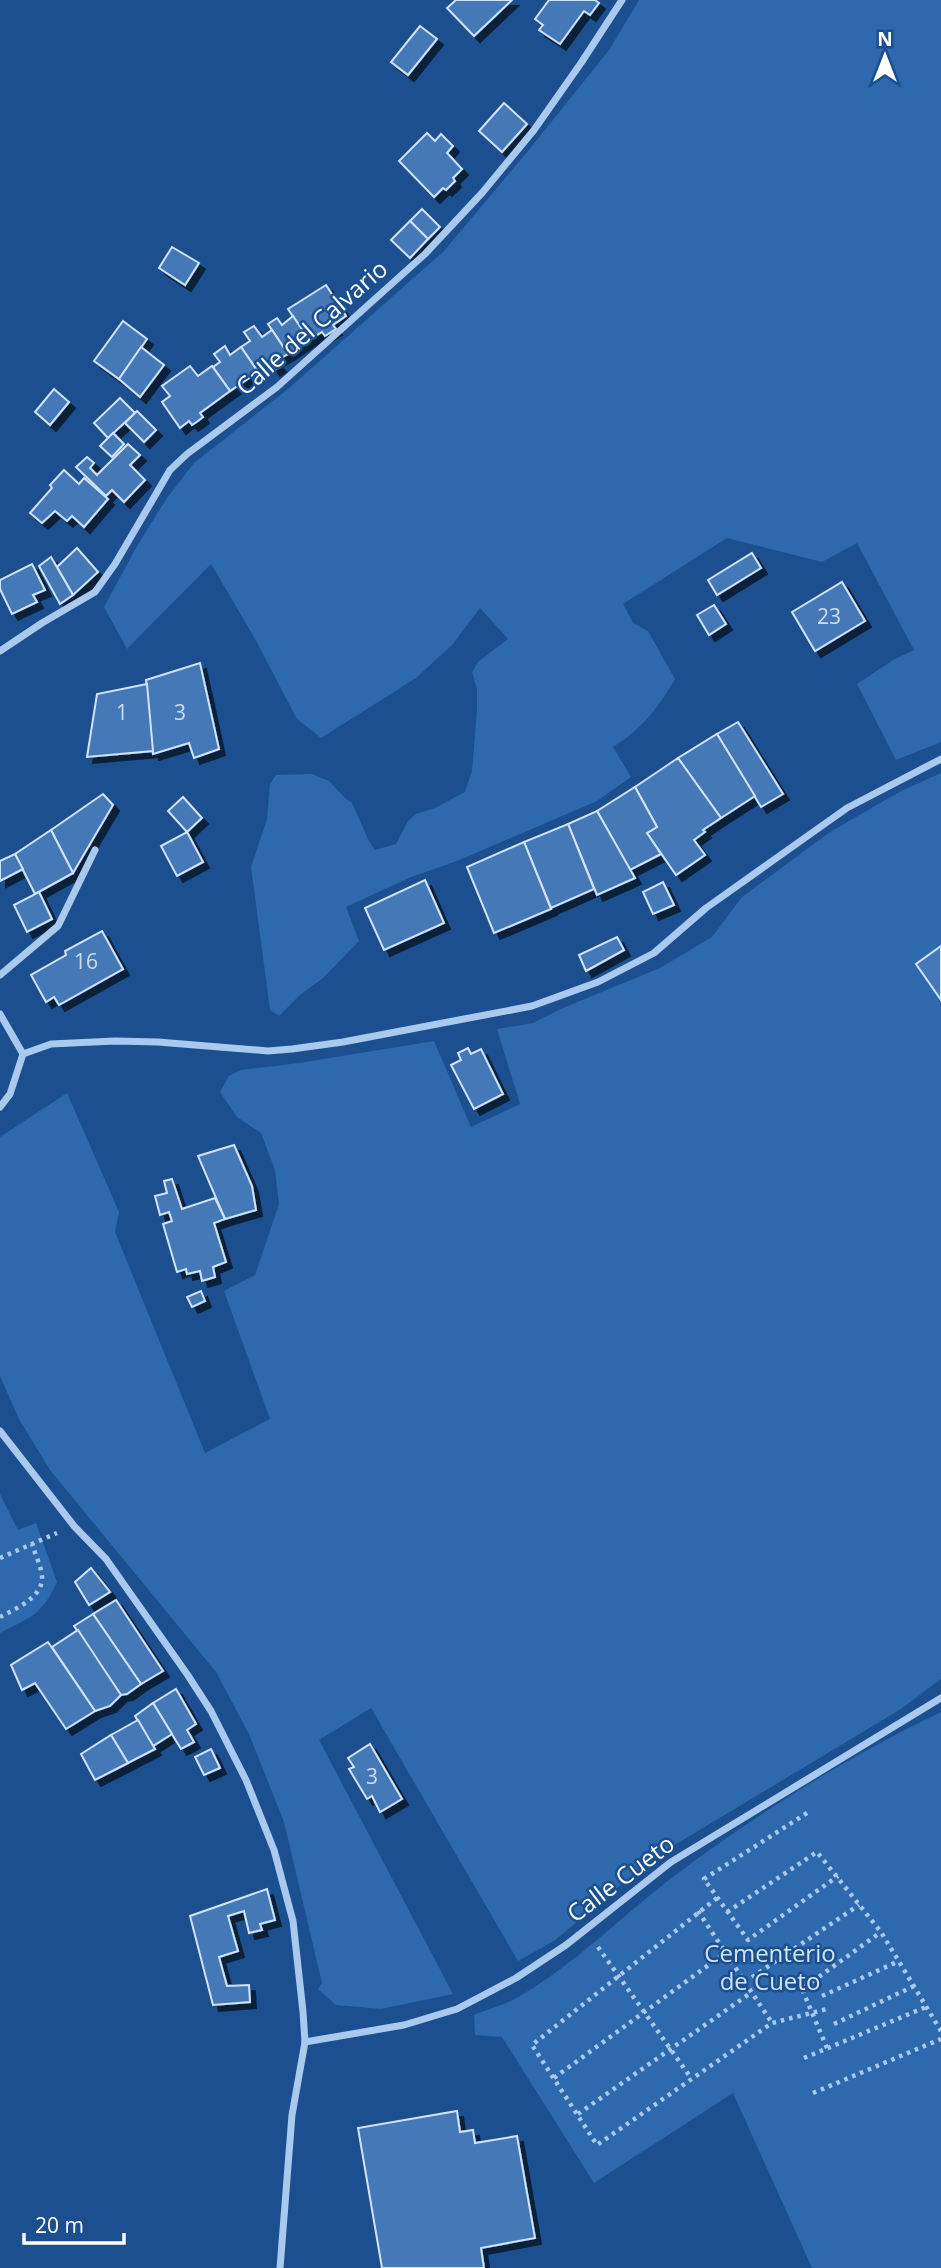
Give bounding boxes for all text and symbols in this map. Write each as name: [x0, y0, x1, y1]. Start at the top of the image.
north arrow: [850, 21, 920, 91]
text: N: [877, 26, 893, 52]
street label: Calle del Calvario: [228, 252, 394, 402]
house number: 23: [817, 602, 841, 630]
house number: 1: [116, 698, 128, 726]
house number: 3: [174, 698, 186, 726]
house number: 16: [74, 947, 98, 975]
house number: 3: [366, 1762, 378, 1790]
street label: Calle Cueto: [560, 1827, 681, 1929]
park label: Cementerio de Cueto: [704, 1936, 836, 1997]
scale bar: [24, 2202, 124, 2246]
text: 20 m: [35, 2211, 84, 2239]

